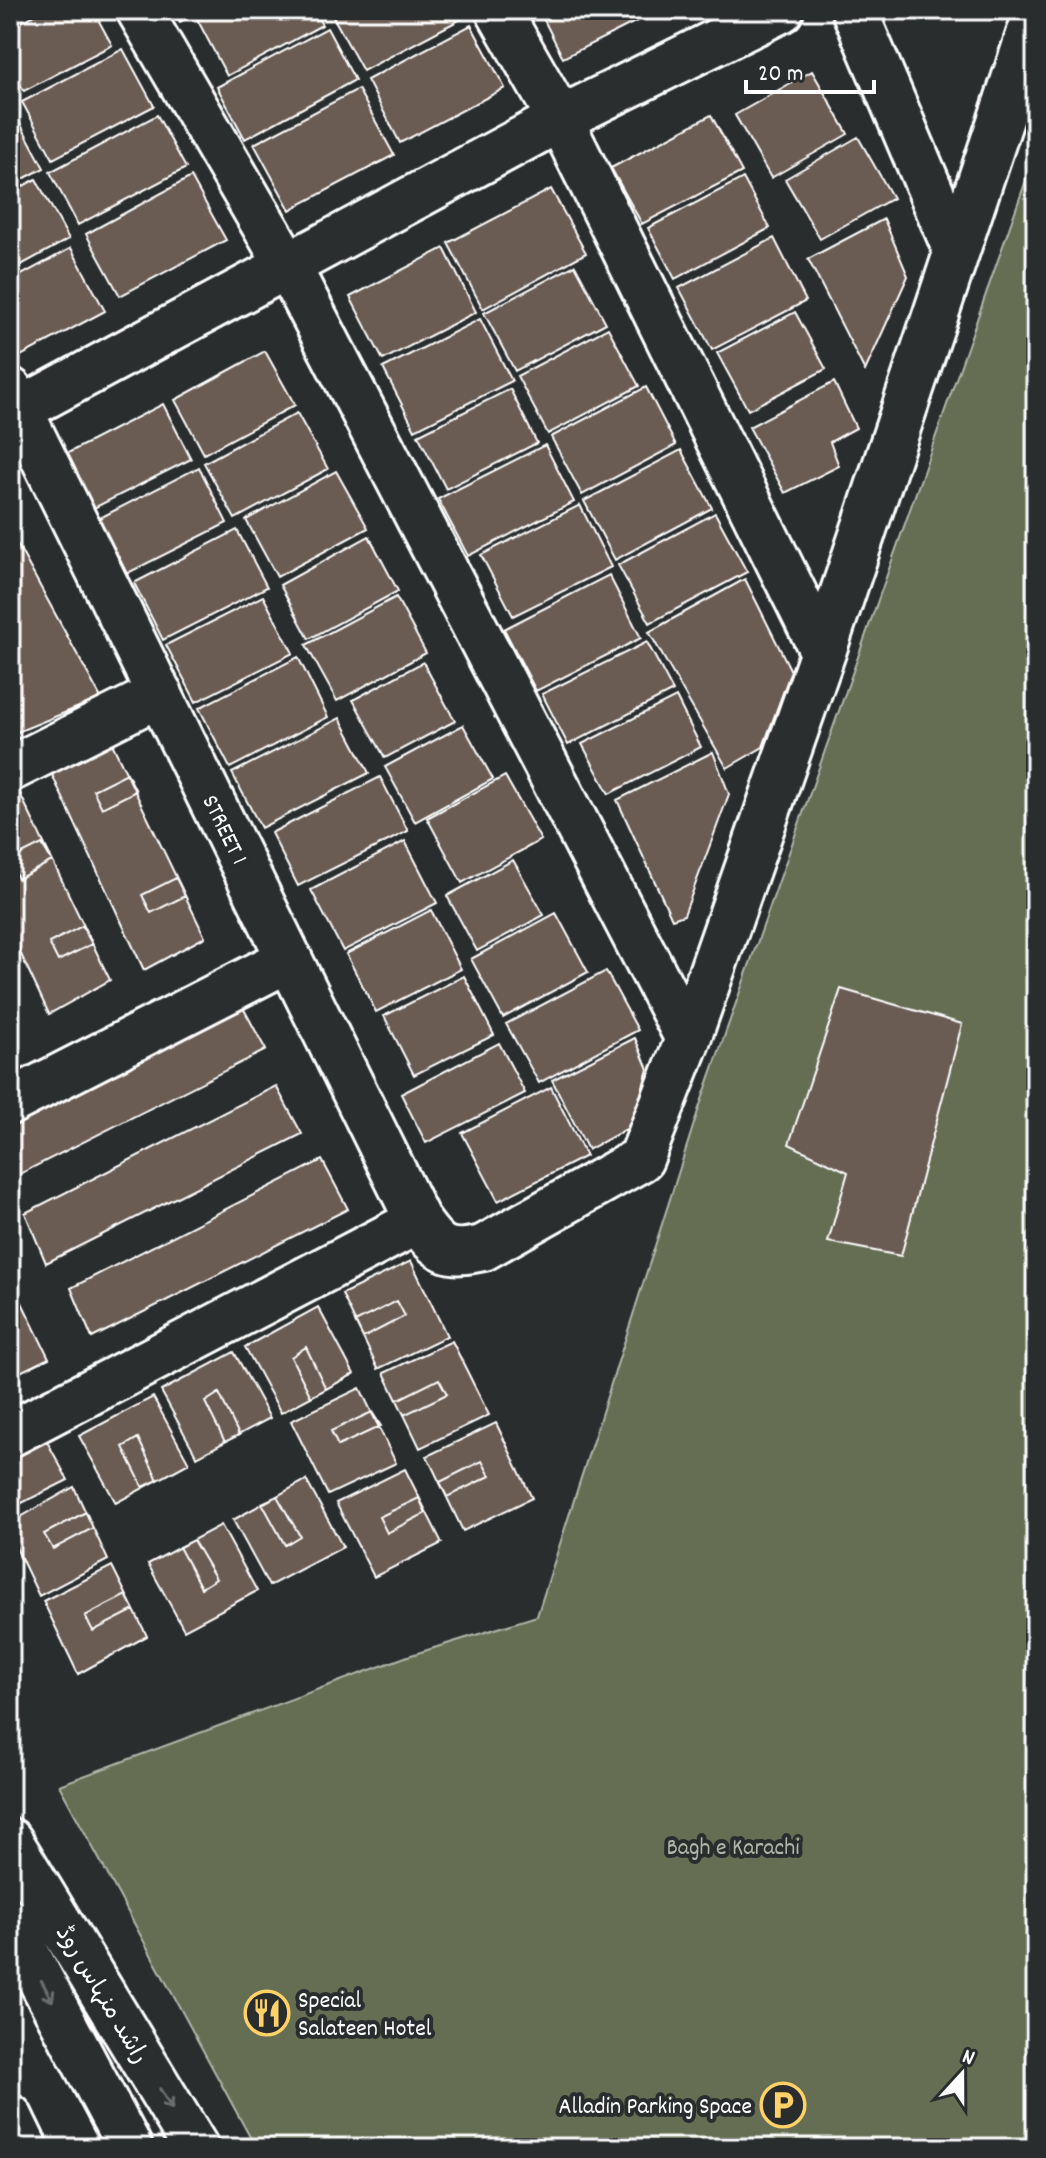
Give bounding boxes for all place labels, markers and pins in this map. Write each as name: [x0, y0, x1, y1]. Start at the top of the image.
place label: Special Salateen Hotel: [298, 1985, 432, 2047]
restaurant icon: Special Salateen Hotel: [243, 1989, 291, 2037]
parking icon: Alladin Parking Space: [759, 2081, 807, 2129]
place label: Alladin Parking Space: [558, 2091, 752, 2125]

